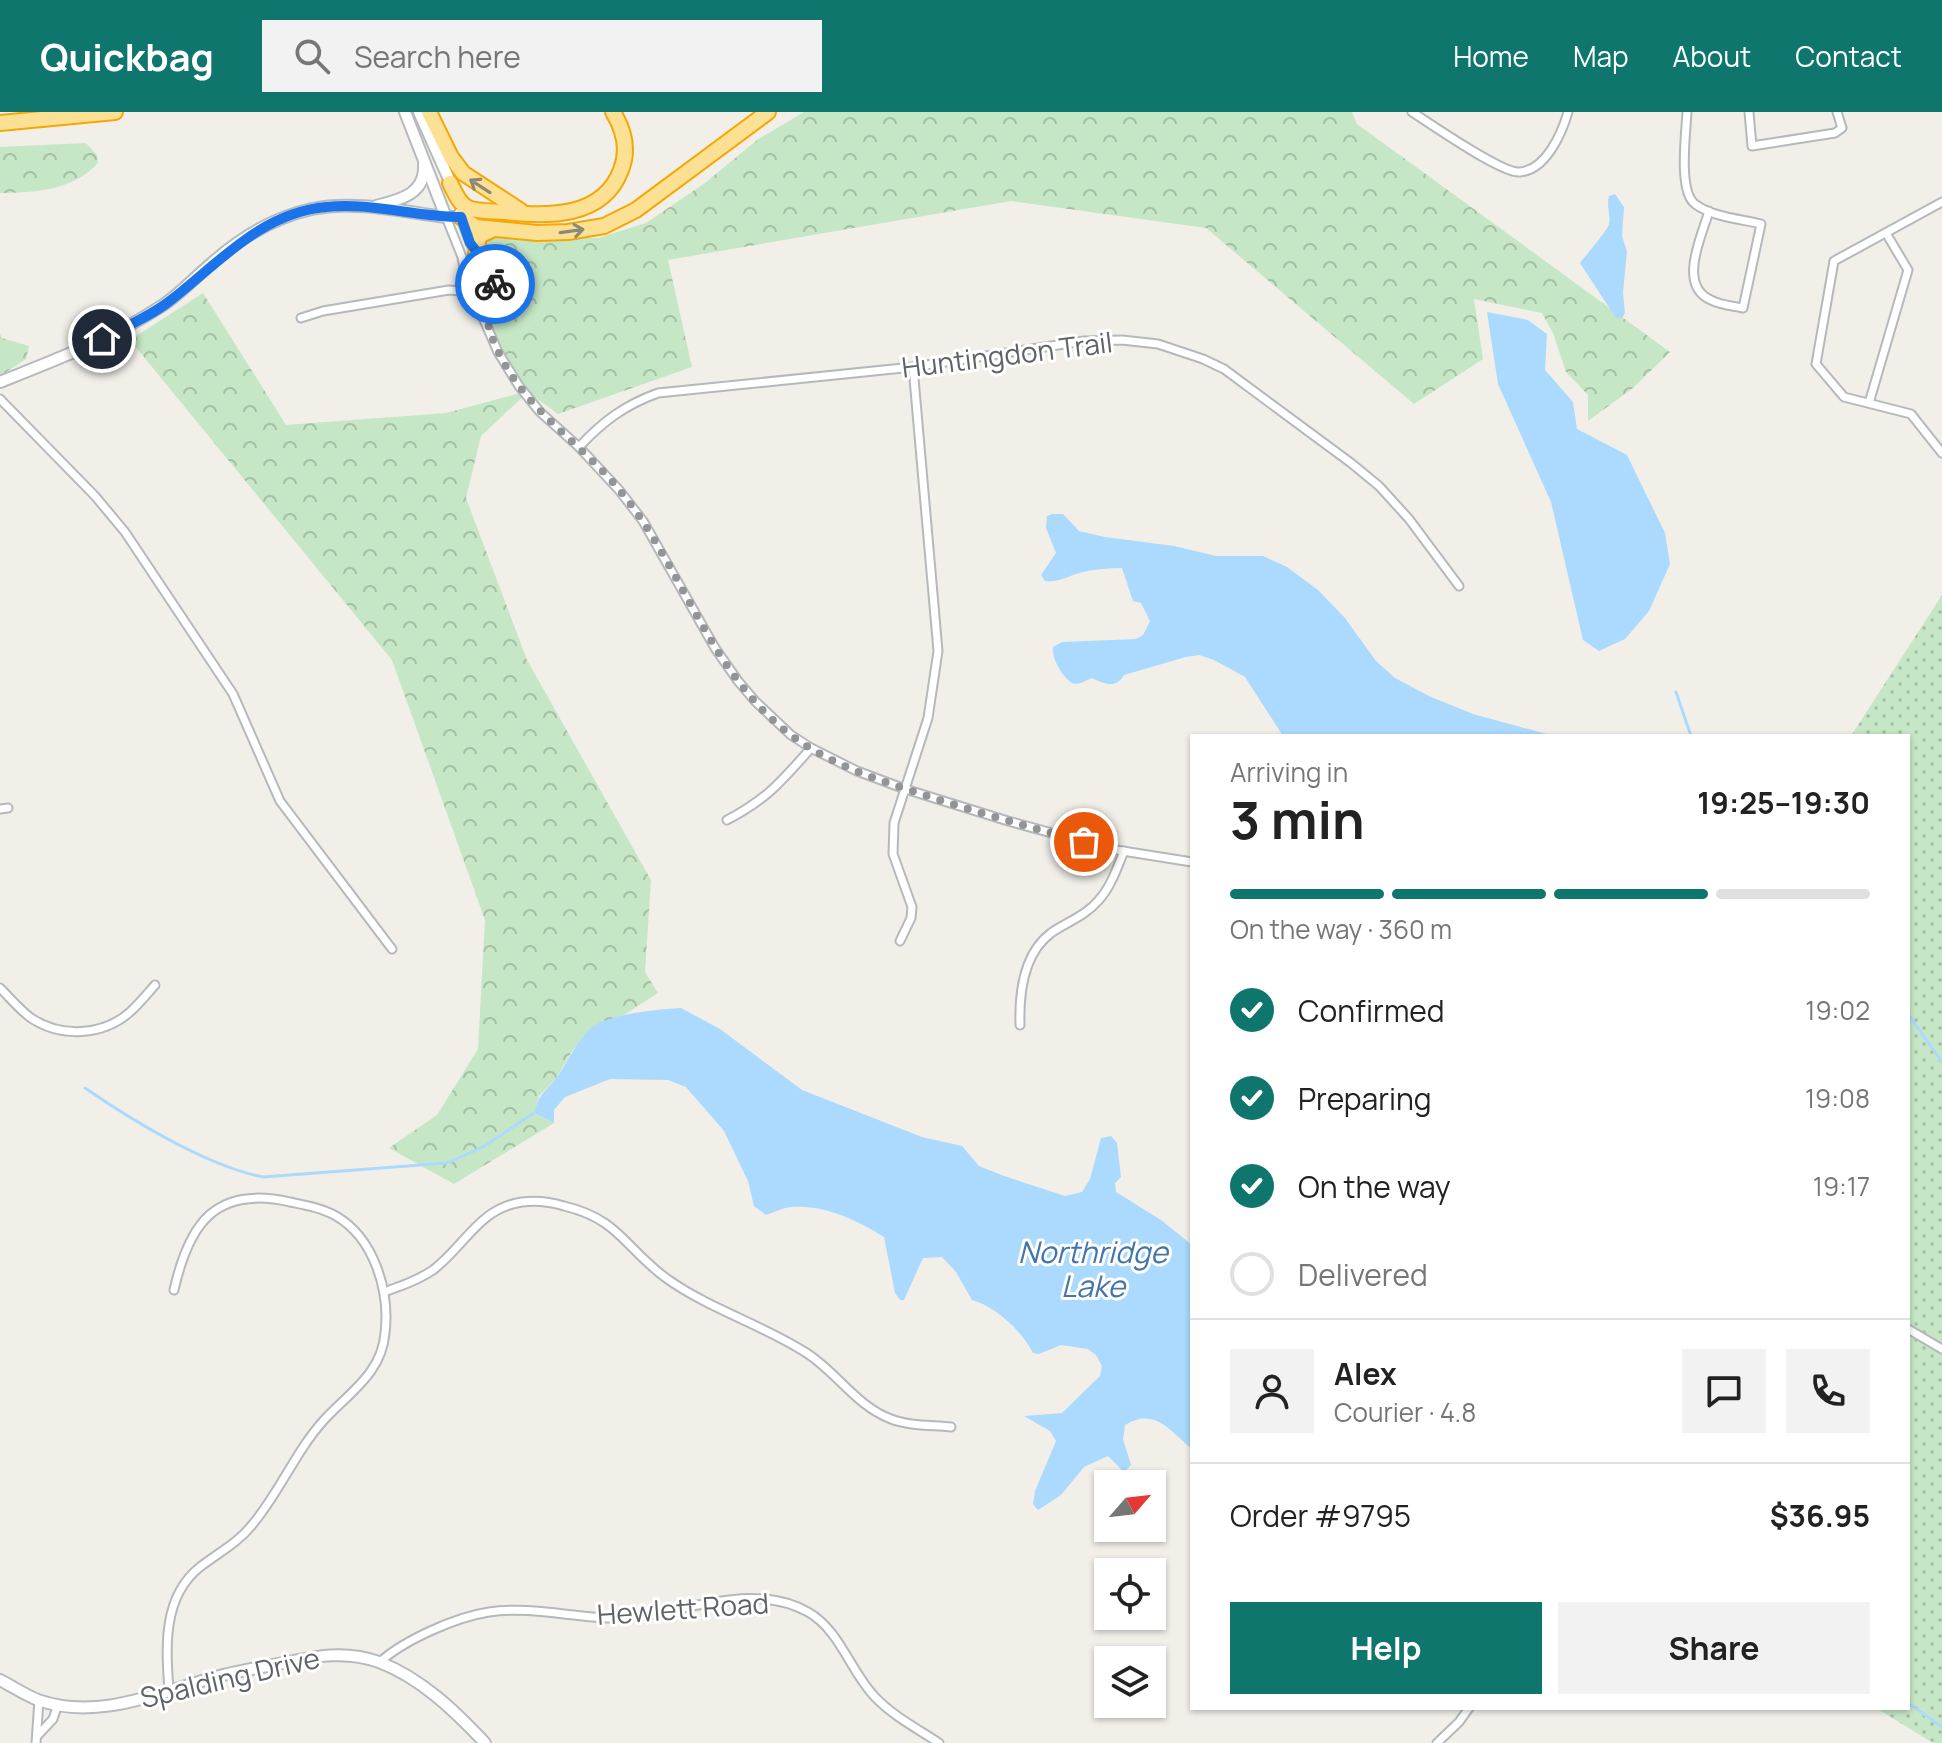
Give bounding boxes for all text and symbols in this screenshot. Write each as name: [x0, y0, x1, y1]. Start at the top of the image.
search box: [262, 20, 822, 92]
text: Quickbag: [40, 30, 214, 82]
icon: search: [290, 34, 334, 78]
text: Search here: [354, 36, 521, 77]
text: Home: [1453, 37, 1529, 75]
text: Map: [1573, 37, 1629, 75]
text: About: [1673, 37, 1751, 75]
text: Contact: [1795, 37, 1902, 75]
one-way arrow: [470, 177, 492, 194]
one-way arrow: [559, 223, 585, 238]
courier: [455, 244, 535, 324]
icon: bike: [473, 262, 517, 306]
pin: [68, 305, 136, 373]
icon: home: [80, 317, 124, 361]
street label: Huntingdon Trail: [899, 322, 1115, 386]
text: Arriving in: [1230, 754, 1348, 790]
text: 19:25–19:30: [1697, 782, 1870, 823]
text: 3 min: [1230, 784, 1365, 855]
pin: [1050, 808, 1118, 876]
icon: bag: [1062, 820, 1106, 864]
text: On the way · 360 m: [1230, 911, 1452, 947]
icon: check: [1230, 988, 1274, 1032]
text: Confirmed: [1298, 990, 1445, 1031]
text: 19:02: [1805, 992, 1870, 1028]
icon: check: [1230, 1076, 1274, 1120]
text: Preparing: [1298, 1078, 1432, 1119]
text: 19:08: [1805, 1080, 1870, 1116]
icon: check: [1230, 1164, 1274, 1208]
text: On the way: [1298, 1166, 1451, 1207]
text: 19:17: [1813, 1168, 1870, 1204]
water label: Northridge Lake: [1018, 1231, 1169, 1306]
text: Delivered: [1298, 1254, 1428, 1295]
button: person: [1230, 1349, 1314, 1433]
button: chat: [1682, 1349, 1766, 1433]
button: phone: [1786, 1349, 1870, 1433]
text: Alex: [1334, 1353, 1397, 1394]
text: Courier · 4.8: [1334, 1394, 1476, 1430]
north arrow: [1094, 1470, 1166, 1542]
map controls: [1094, 1470, 1166, 1718]
text: Order #9795: [1230, 1495, 1411, 1536]
text: $36.95: [1770, 1495, 1870, 1536]
button: locate: [1094, 1558, 1166, 1630]
street label: Hewlett Road: [596, 1583, 770, 1633]
button: Help: [1230, 1602, 1542, 1694]
button: Share: [1558, 1602, 1870, 1694]
street label: Spalding Drive: [136, 1638, 323, 1716]
button: layers: [1094, 1646, 1166, 1718]

